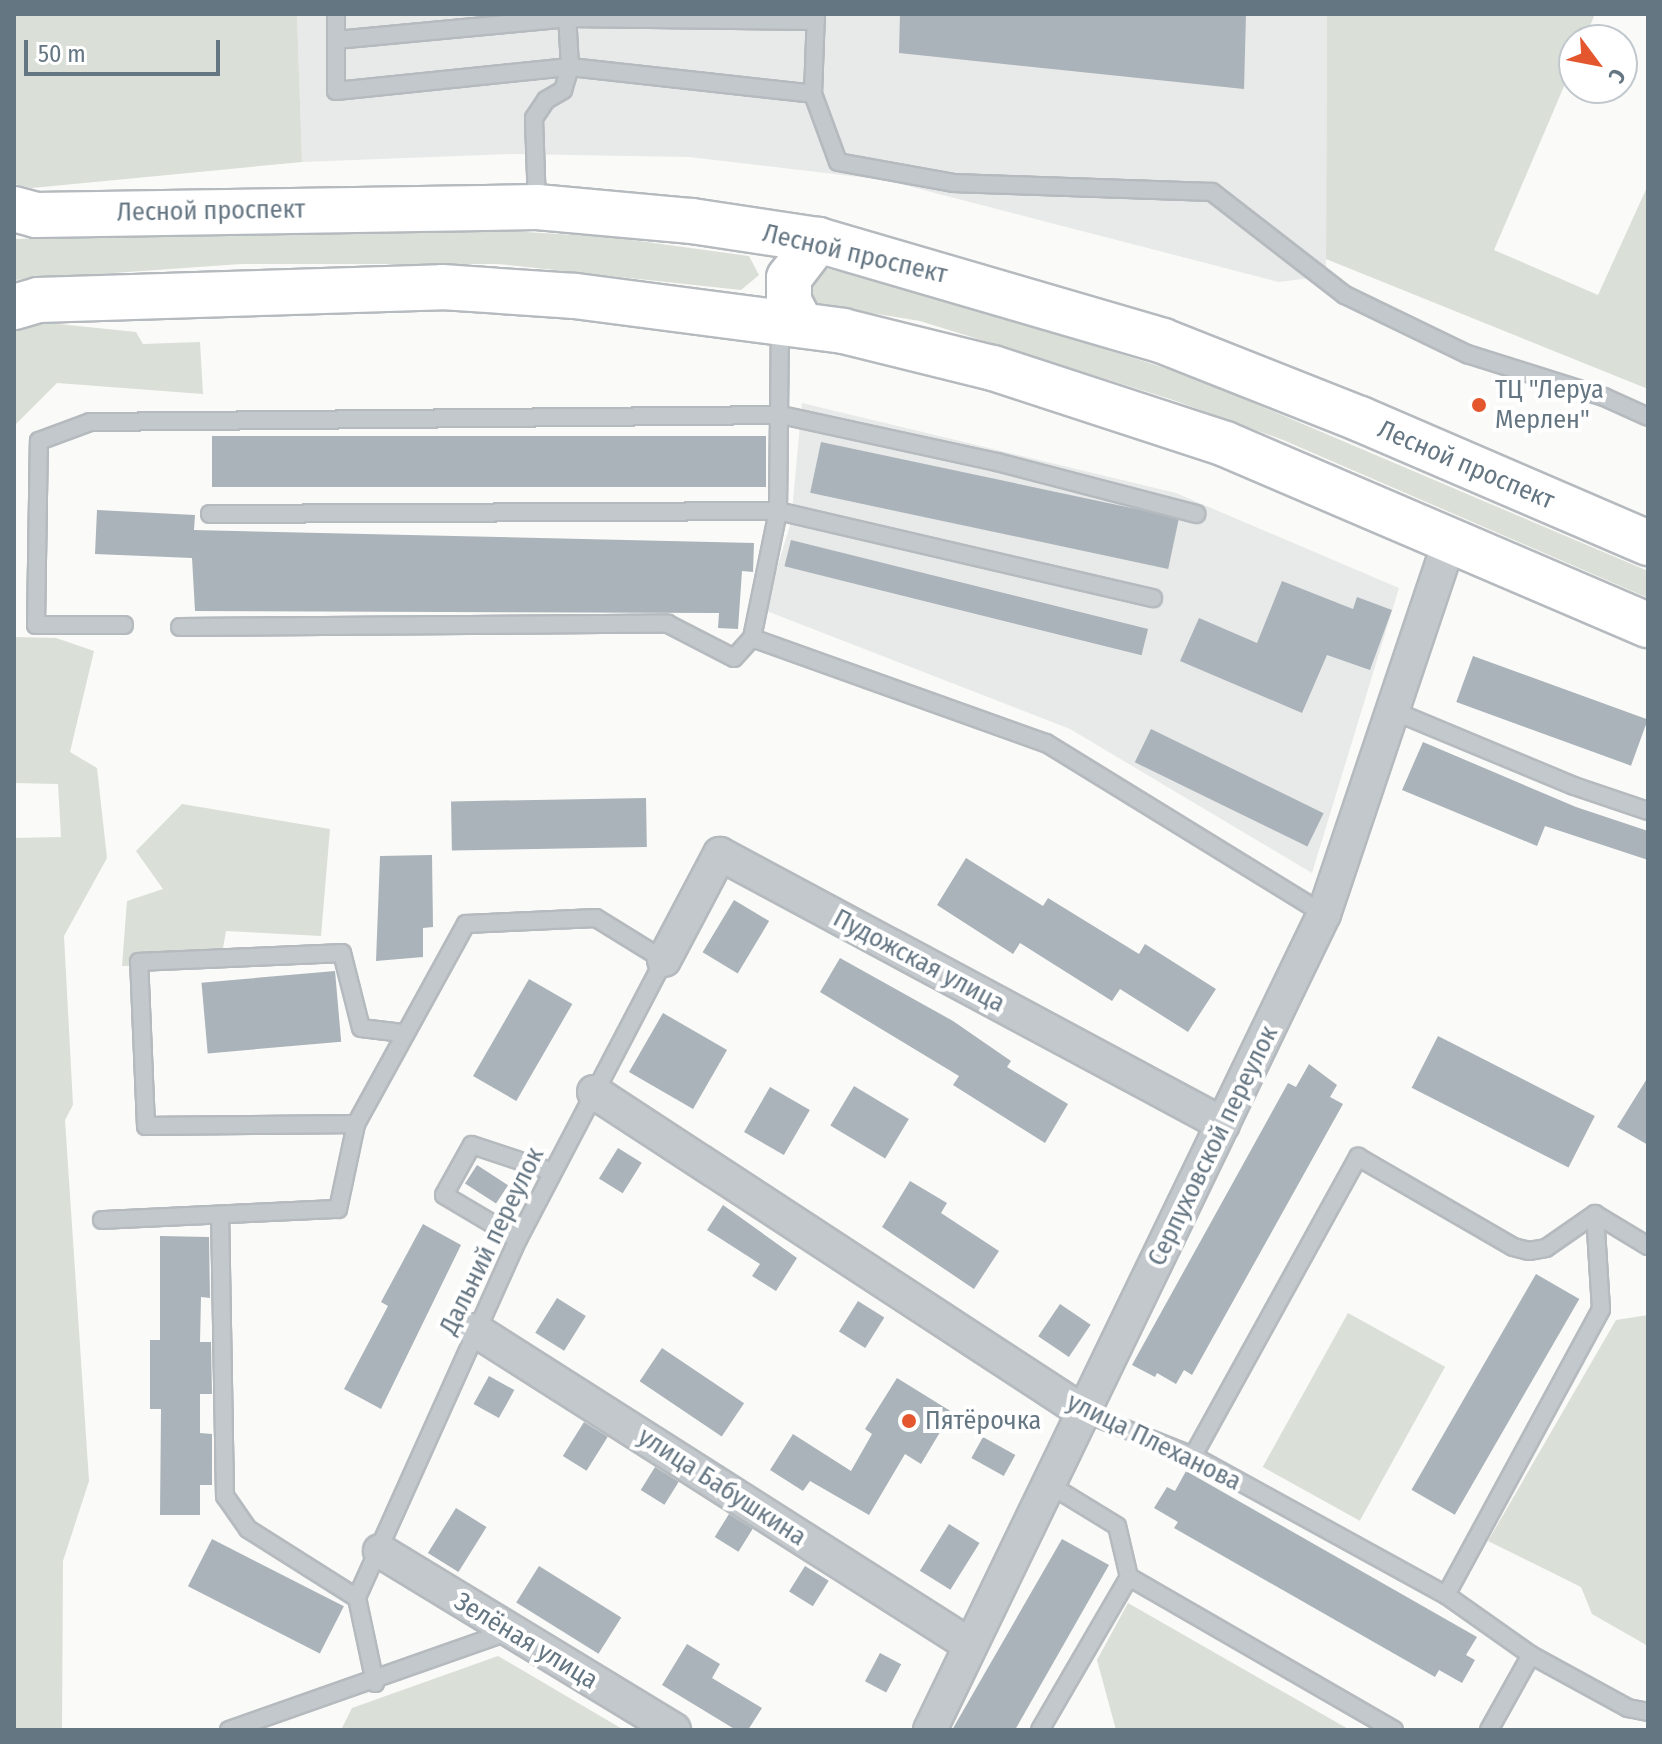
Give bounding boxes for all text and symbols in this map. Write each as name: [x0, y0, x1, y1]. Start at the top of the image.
scale bar: [28, 24, 224, 74]
north arrow: [1558, 24, 1638, 104]
text: 50 m: [38, 40, 86, 68]
text: С: [1603, 64, 1632, 88]
street label: Лесной проспект: [116, 194, 306, 228]
street label: Лесной проспект: [760, 218, 950, 290]
place label: ТЦ "Леруа Мерлен": [1495, 374, 1604, 436]
marker: ТЦ "Леруа Мерлен": [1470, 396, 1488, 414]
street label: Лесной проспект: [1373, 414, 1559, 516]
street label: Пудожская улица: [828, 903, 1010, 1019]
street label: Серпуховской переулок: [1141, 1021, 1285, 1271]
street label: Дальний переулок: [433, 1142, 551, 1340]
street label: улица Плеханова: [1062, 1386, 1246, 1498]
place label: Пятёрочка: [925, 1405, 1041, 1437]
marker: Пятёрочка: [900, 1412, 918, 1430]
street label: улица Бабушкина: [632, 1421, 812, 1553]
street label: Зелёная улица: [449, 1586, 603, 1696]

